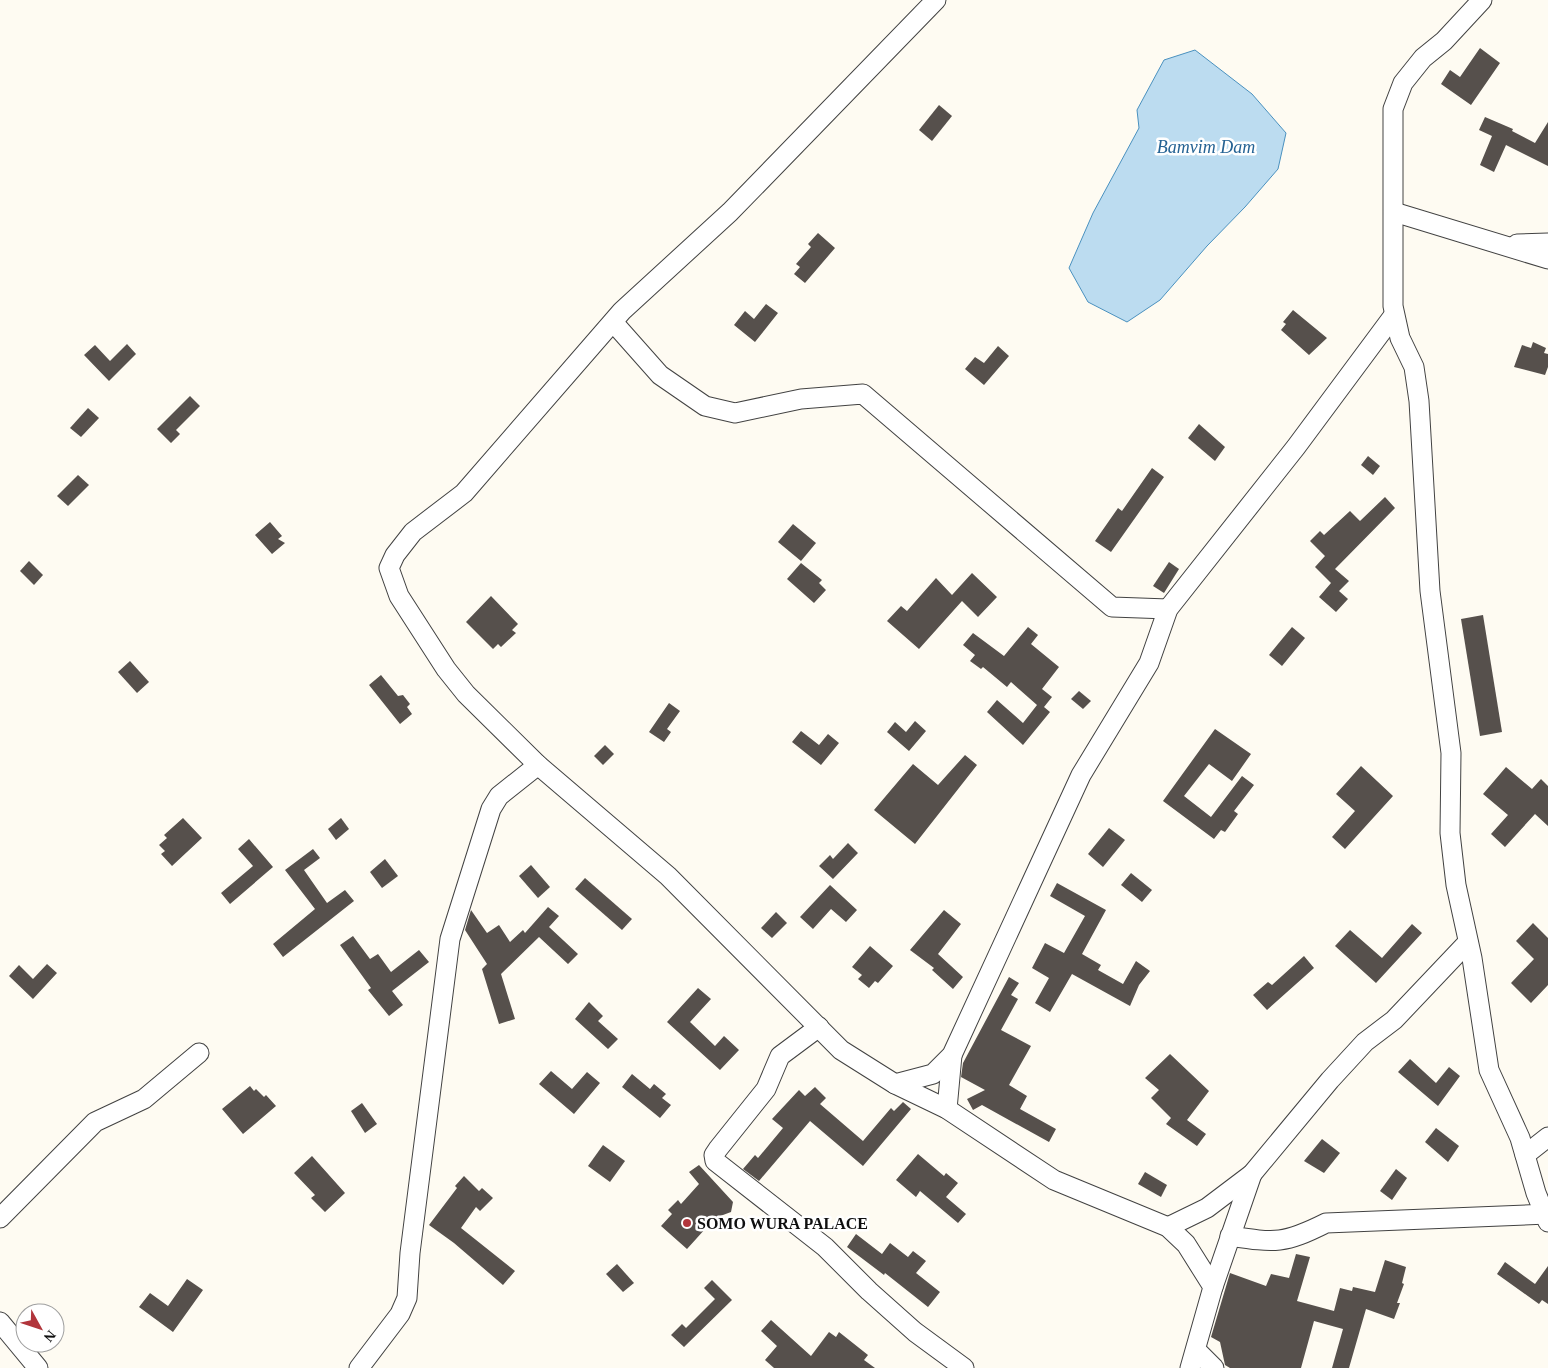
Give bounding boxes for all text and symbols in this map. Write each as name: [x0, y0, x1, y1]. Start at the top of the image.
water label: Bamvim Dam: [1157, 137, 1255, 157]
place label: SOMO WURA PALACE: [697, 1215, 868, 1232]
marker: SOMO WURA PALACE: [681, 1217, 693, 1229]
north arrow: [15, 1303, 65, 1353]
text: N: [41, 1327, 59, 1345]

